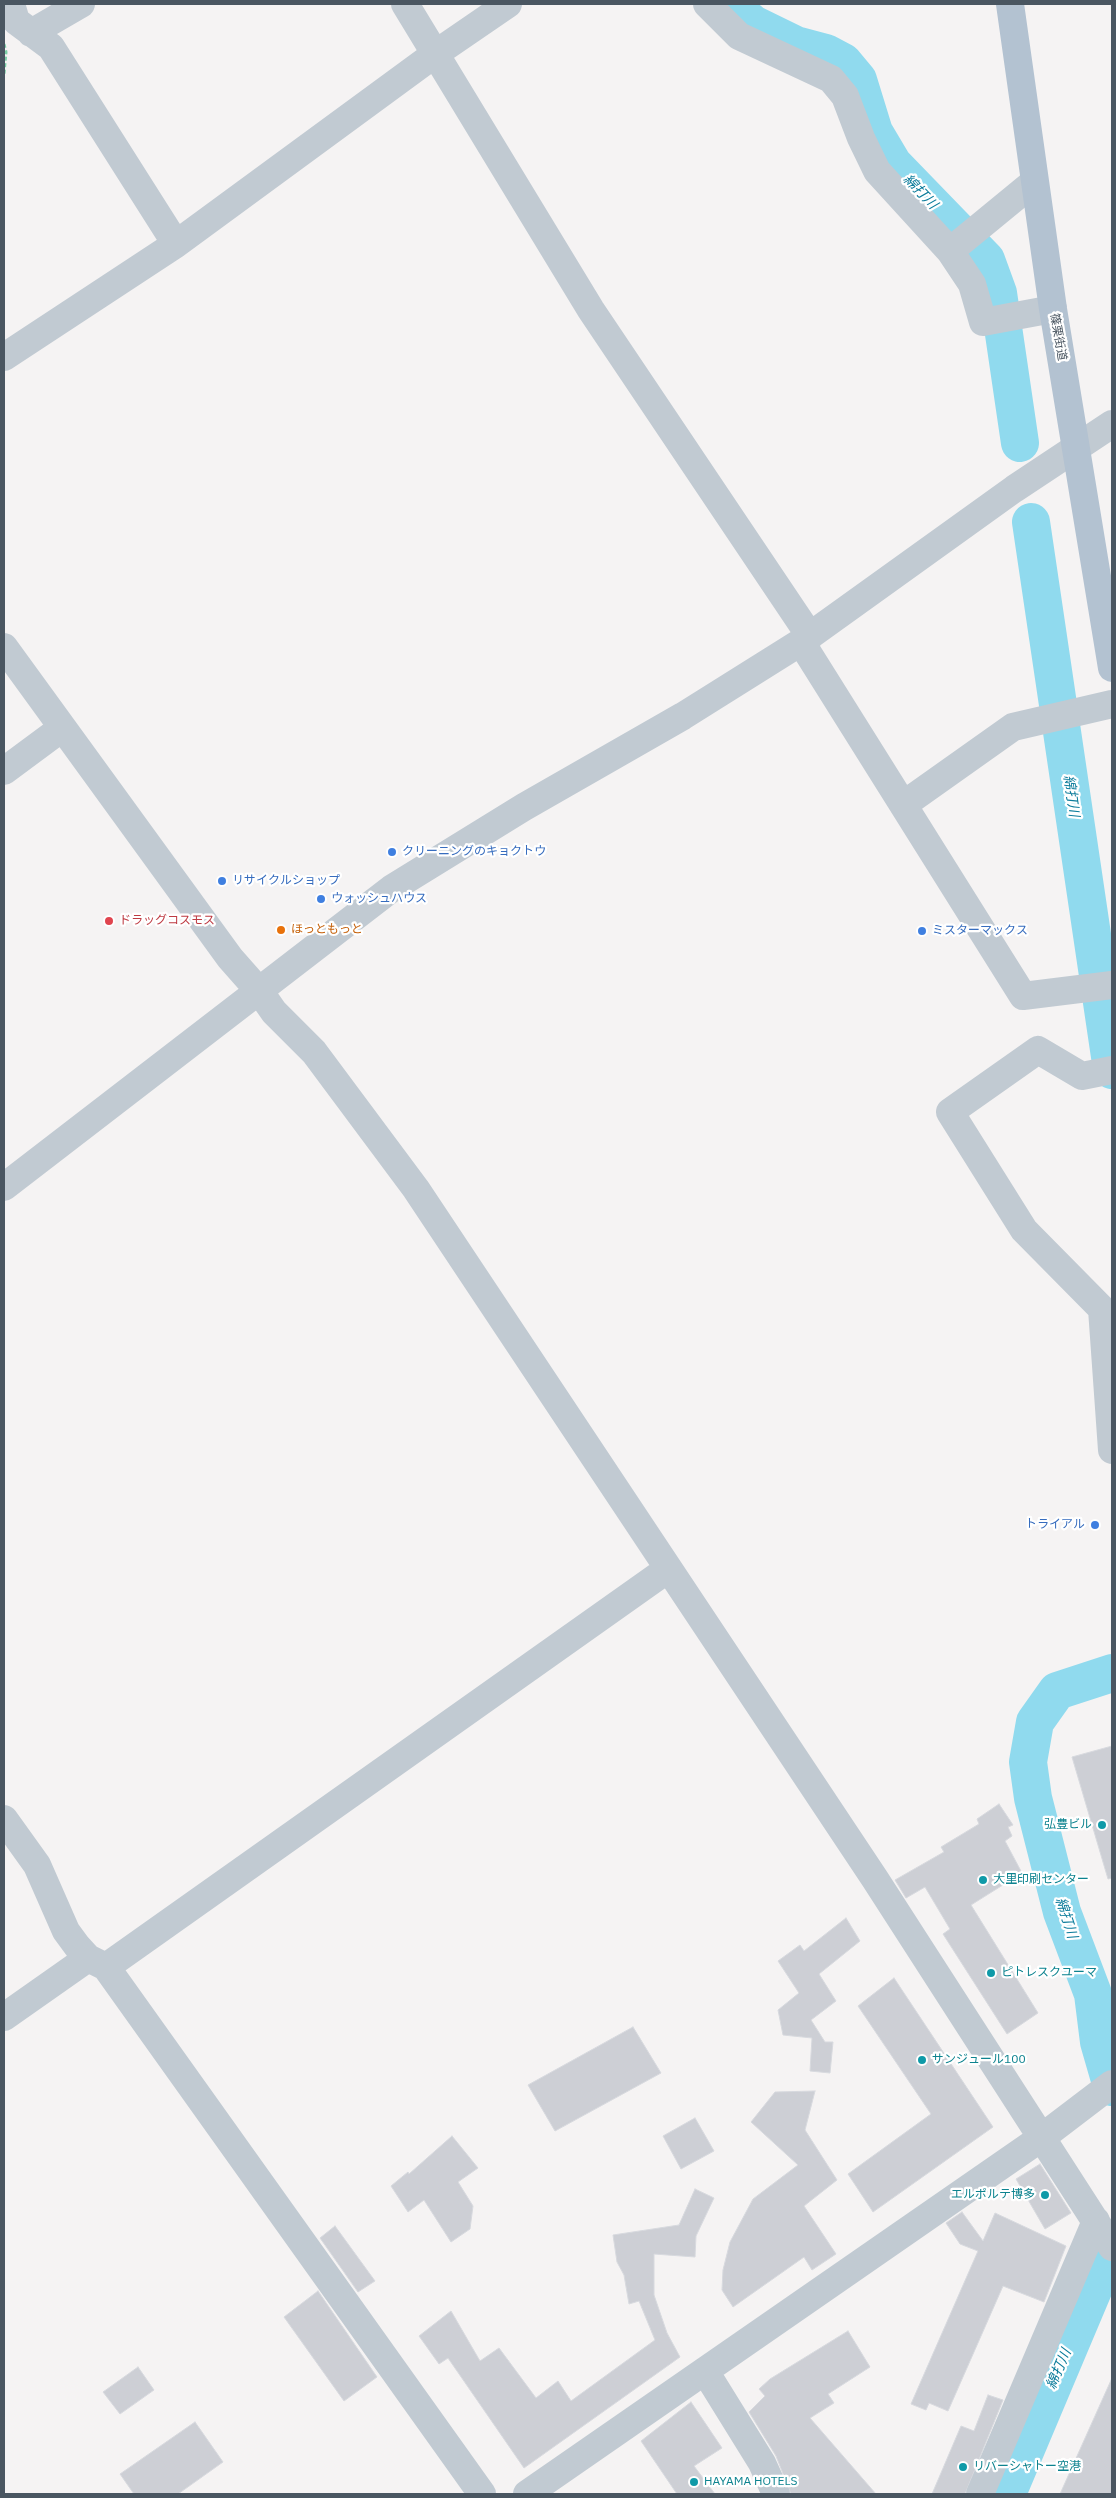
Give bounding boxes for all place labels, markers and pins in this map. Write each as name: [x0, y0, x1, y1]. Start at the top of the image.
place label: クリーニングのキョクトウ: [402, 845, 546, 859]
marker: クリーニングのキョクトウ: [386, 846, 398, 858]
place label: リサイクルショップ: [232, 874, 340, 888]
marker: リサイクルショップ: [216, 875, 228, 887]
place label: ウォッシュハウス: [331, 892, 427, 906]
marker: ウォッシュハウス: [315, 893, 327, 905]
place label: ドラッグコスモス: [119, 914, 215, 928]
marker: ドラッグコスモス: [103, 915, 115, 927]
place label: ほっともっと: [291, 923, 363, 937]
marker: ほっともっと: [275, 924, 287, 936]
place label: ミスターマックス: [932, 924, 1028, 938]
marker: ミスターマックス: [916, 925, 928, 937]
place label: トライアル: [1025, 1518, 1085, 1532]
marker: トライアル: [1089, 1519, 1101, 1531]
place label: 弘豊ビル: [1044, 1818, 1092, 1832]
marker: 弘豊ビル: [1096, 1819, 1108, 1831]
place label: 大里印刷センター: [993, 1873, 1089, 1887]
marker: 大里印刷センター: [977, 1874, 989, 1886]
place label: ピトレスクユーマ: [1001, 1966, 1097, 1980]
marker: ピトレスクユーマ: [985, 1967, 997, 1979]
place label: サンジュール100: [932, 2053, 1026, 2067]
marker: サンジュール100: [916, 2054, 928, 2066]
place label: エルポルテ博多: [951, 2188, 1035, 2202]
marker: エルポルテ博多: [1039, 2189, 1051, 2201]
place label: リバーシャトー空港: [973, 2460, 1081, 2474]
marker: リバーシャトー空港: [957, 2461, 969, 2473]
place label: HAYAMA HOTELS: [704, 2475, 798, 2489]
marker: HAYAMA HOTELS: [688, 2476, 700, 2488]

